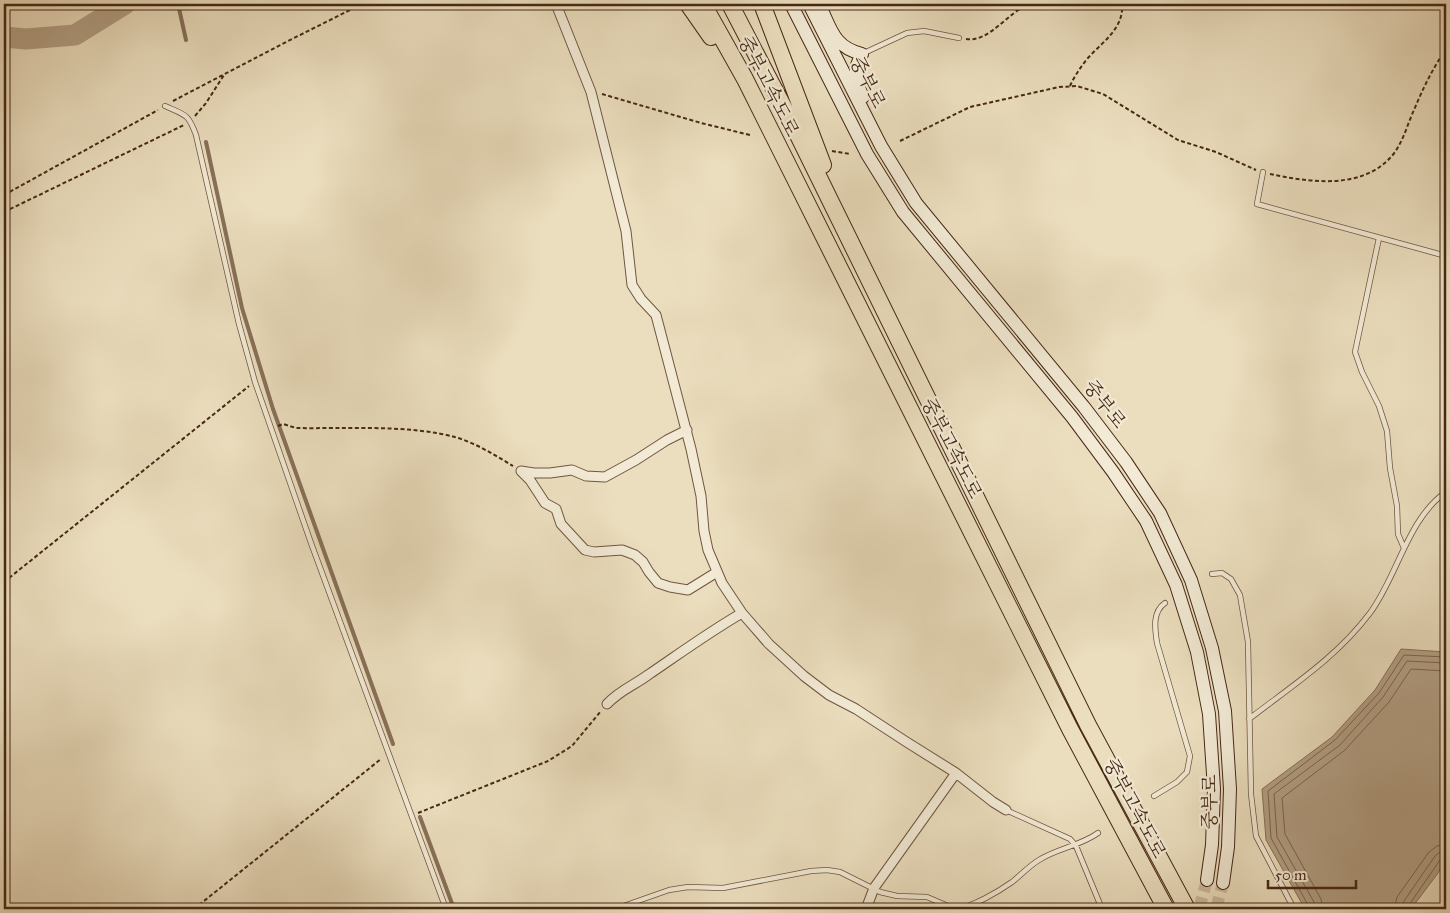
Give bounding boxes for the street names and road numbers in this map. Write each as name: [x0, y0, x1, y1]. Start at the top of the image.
street label: 중부고속도로: [734, 32, 804, 140]
street label: 중부로: [845, 52, 891, 112]
street label: 중부로: [1079, 375, 1131, 433]
street label: 중부고속도로: [917, 394, 987, 502]
street label: 중부고속도로: [1099, 754, 1171, 862]
street label: 중부로: [1198, 774, 1221, 830]

